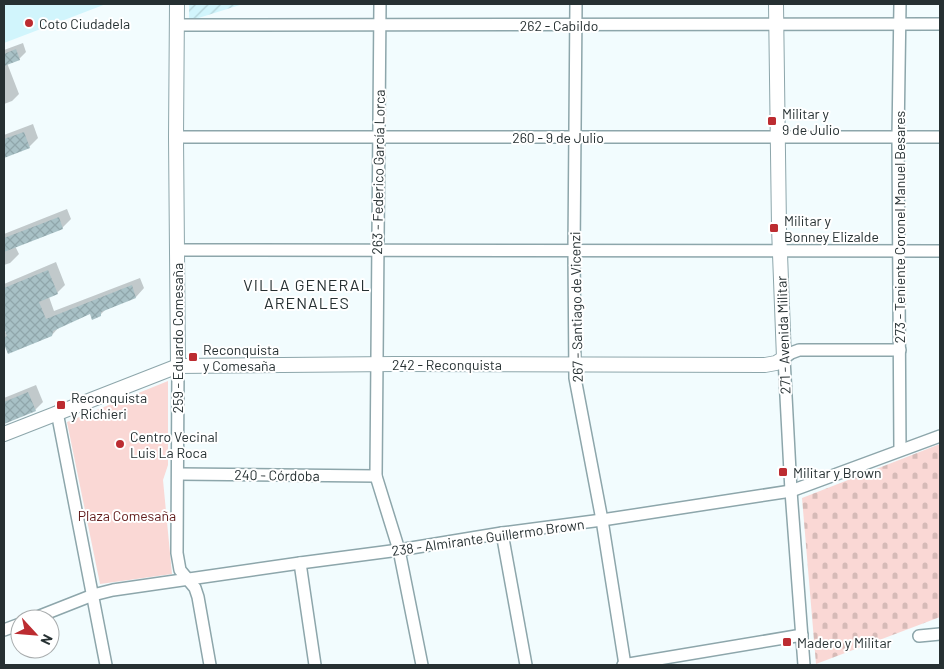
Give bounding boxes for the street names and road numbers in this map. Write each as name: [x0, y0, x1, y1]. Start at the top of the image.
street label: 262 - Cabildo: [520, 17, 598, 34]
street label: 263 - Federico García Lorca: [368, 89, 388, 255]
street label: 273 - Teniente Coronel Manuel Besares: [891, 110, 908, 343]
street label: 260 - 9 de Julio: [512, 129, 604, 146]
street label: 267 - Santiago de Vicenzi: [566, 231, 586, 383]
street label: 259 - Eduardo Comesaña: [169, 263, 186, 413]
street label: 271 - Avenida Militar: [772, 275, 794, 395]
street label: 242 - Reconquista: [392, 356, 502, 373]
street label: 240 - Córdoba: [234, 466, 320, 484]
street label: 238 - Almirante Guillermo Brown: [391, 515, 585, 559]

